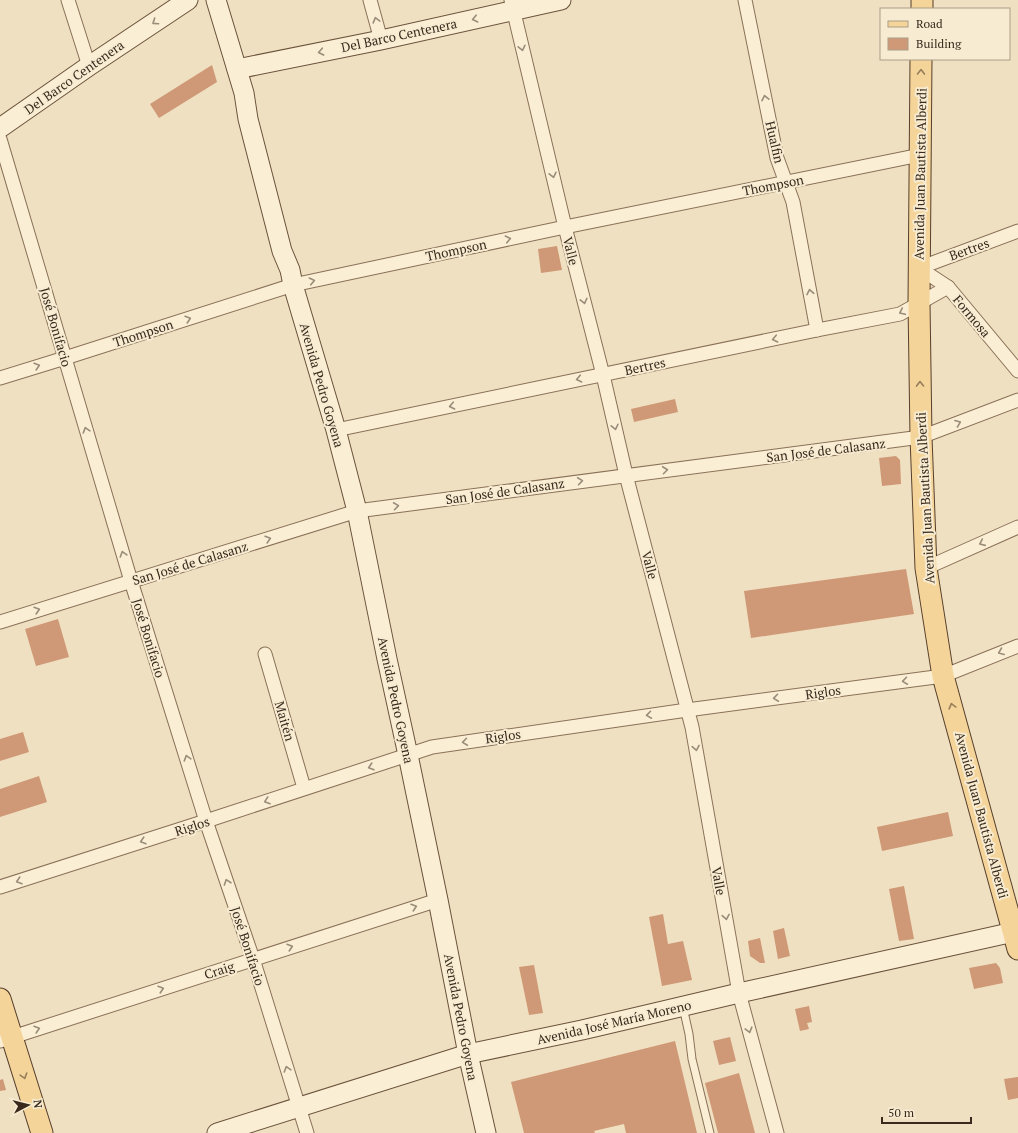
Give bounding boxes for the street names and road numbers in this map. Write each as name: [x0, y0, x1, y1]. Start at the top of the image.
street label: Del Barco Centenera: [339, 14, 459, 56]
street label: Del Barco Centenera: [20, 36, 128, 118]
street label: Avenida Juan Bautista Alberdi: [910, 88, 931, 260]
street label: Hualfin: [761, 119, 789, 165]
street label: Thompson: [741, 170, 805, 200]
street label: Bertres: [946, 233, 992, 265]
street label: Thompson: [424, 235, 488, 265]
street label: Valle: [559, 235, 583, 267]
street label: José Bonifacio: [36, 285, 76, 369]
street label: Formosa: [949, 291, 995, 341]
street label: Thompson: [111, 315, 176, 351]
street label: Avenida Pedro Goyena: [296, 321, 349, 450]
street label: Bertres: [623, 353, 667, 379]
street label: Avenida Juan Bautista Alberdi: [912, 412, 938, 584]
street label: San José de Calasanz: [765, 434, 887, 466]
street label: San José de Calasanz: [444, 474, 566, 508]
street label: San José de Calasanz: [130, 537, 250, 589]
street label: Valle: [638, 549, 662, 581]
street label: José Bonifacio: [128, 596, 170, 680]
street label: Avenida Pedro Goyena: [374, 635, 418, 765]
street label: Riglos: [804, 681, 842, 703]
street label: Maitén: [271, 699, 299, 743]
street label: Riglos: [484, 725, 522, 747]
street label: Avenida Juan Bautista Alberdi: [951, 730, 1013, 900]
street label: Riglos: [172, 812, 212, 840]
street label: Valle: [708, 865, 730, 897]
street label: José Bonifacio: [227, 904, 269, 988]
street label: Avenida Pedro Goyena: [440, 952, 482, 1082]
street label: Craig: [202, 957, 237, 983]
street label: Avenida José María Moreno: [535, 995, 693, 1049]

